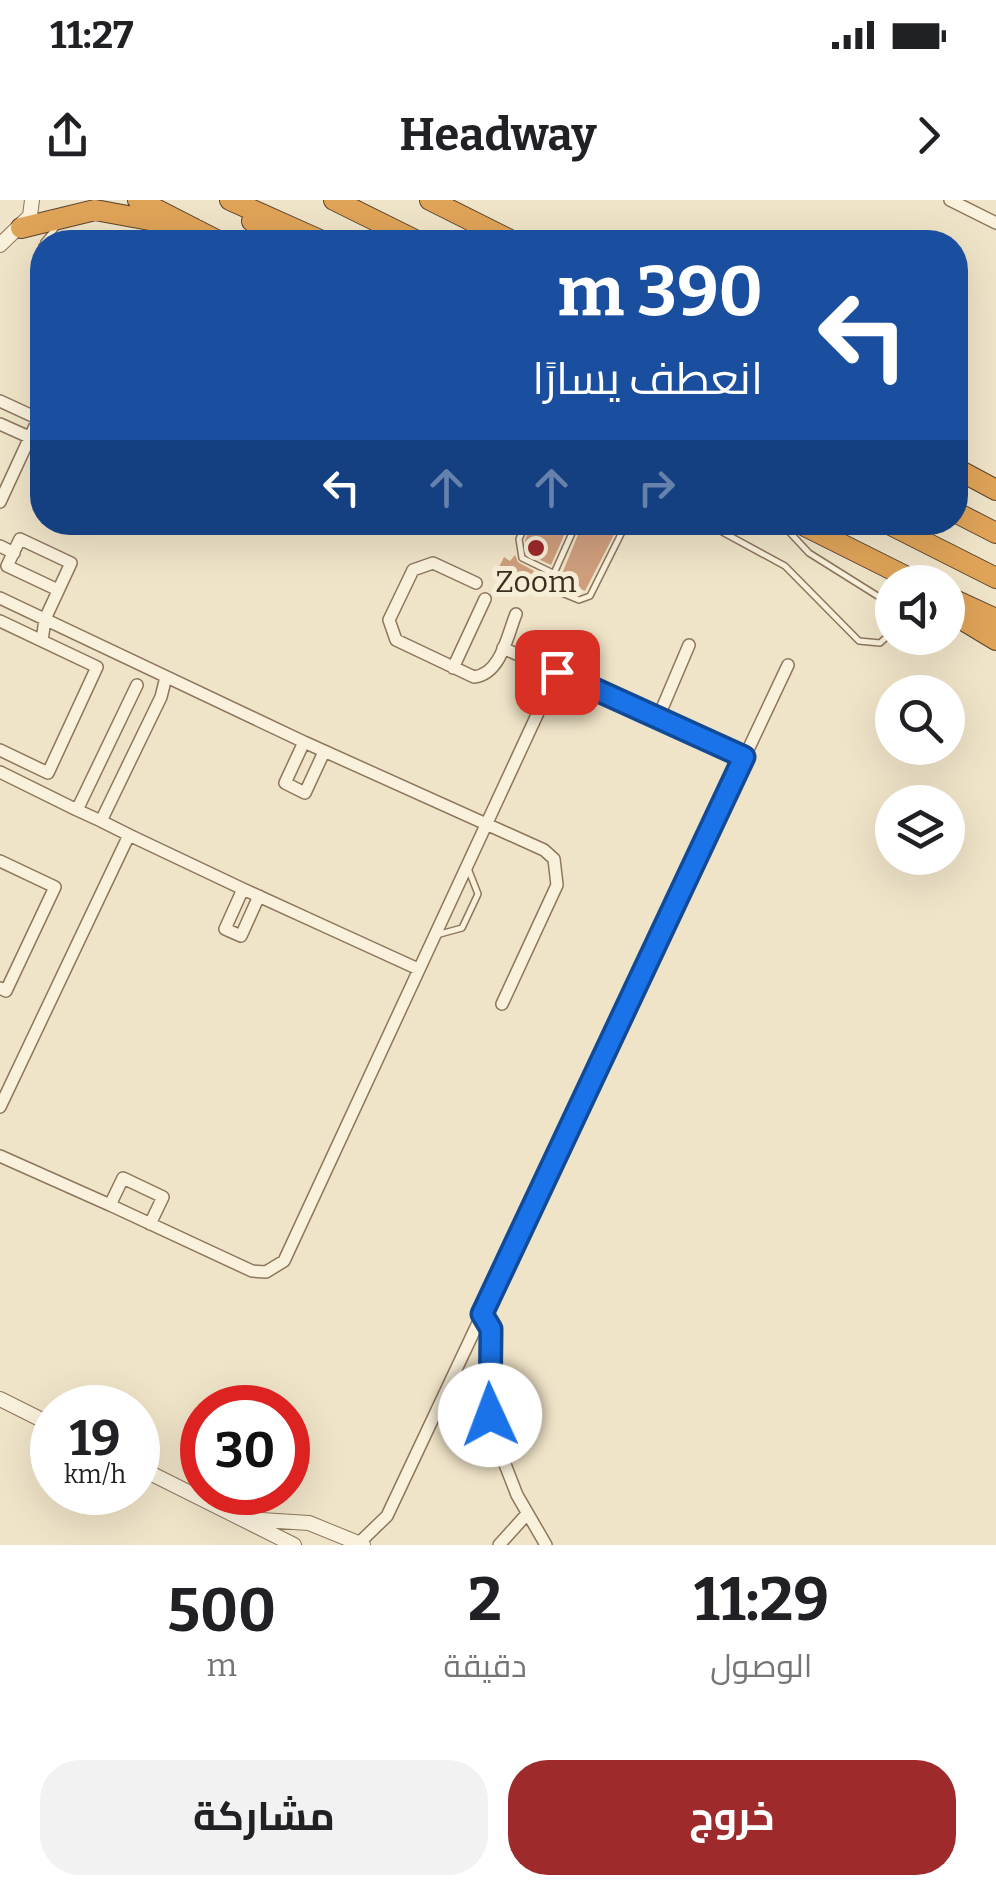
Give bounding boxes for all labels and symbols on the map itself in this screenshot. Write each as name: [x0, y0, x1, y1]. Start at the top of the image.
marker: Zoom: [525, 537, 547, 559]
place label: Zoom: [495, 564, 577, 600]
pin: [515, 630, 600, 715]
position arrow: [438, 1363, 542, 1467]
speed limit sign: 30: [180, 1385, 310, 1515]

